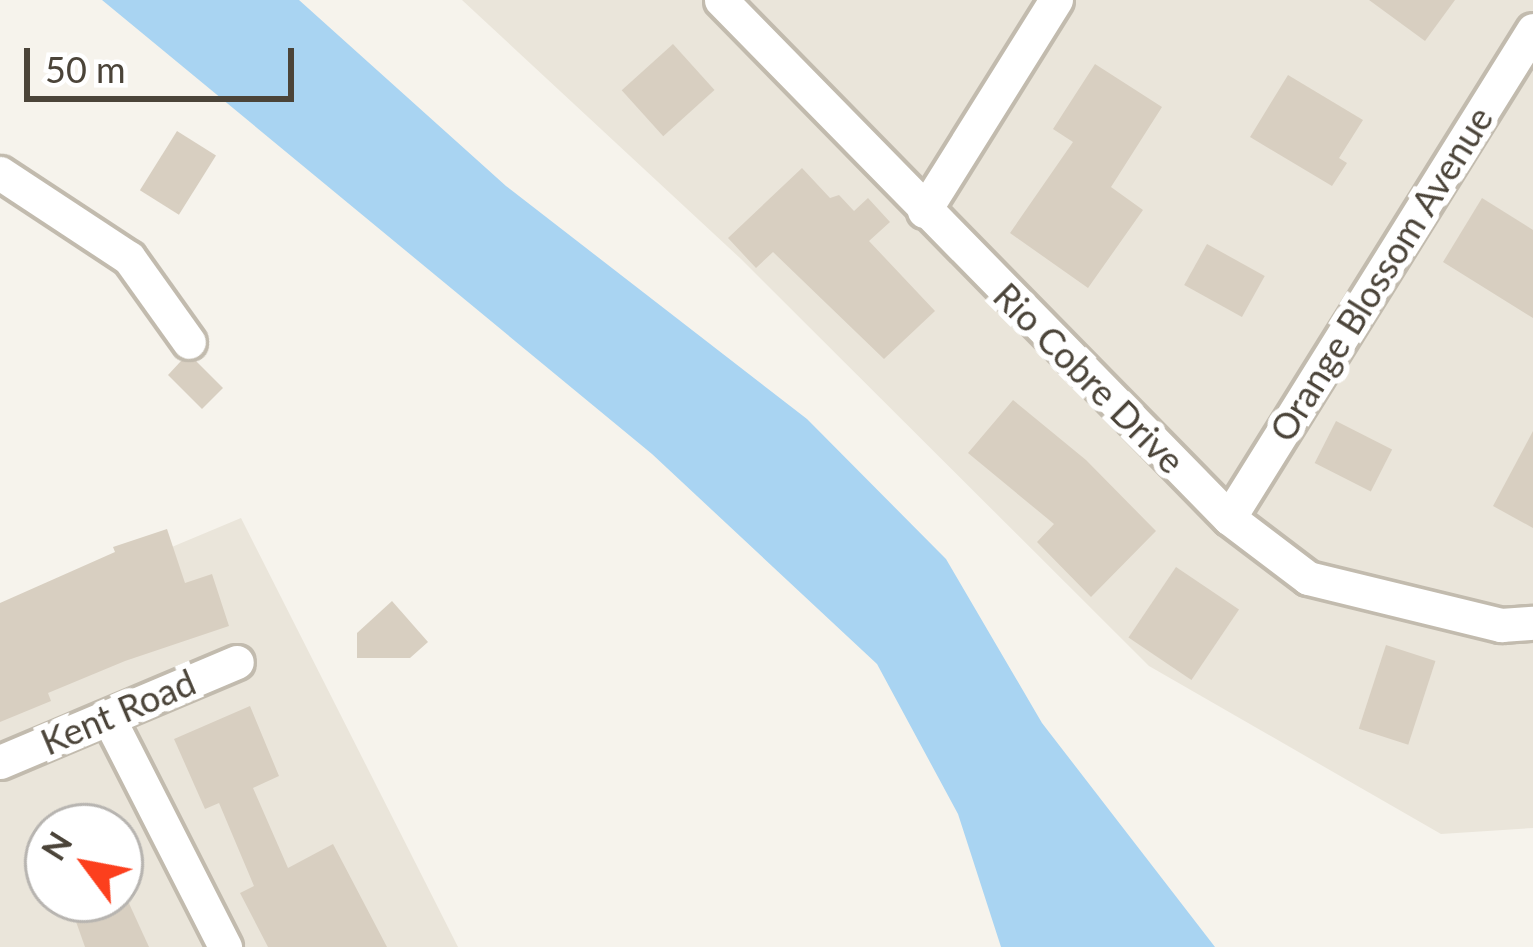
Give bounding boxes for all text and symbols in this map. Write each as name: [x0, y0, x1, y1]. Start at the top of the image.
scale bar: [30, 24, 300, 98]
text: 50 m: [45, 47, 126, 91]
street label: Orange Blossom Avenue: [1260, 98, 1502, 450]
street label: Rio Cobre Drive: [985, 274, 1193, 482]
street label: Kent Road: [34, 660, 202, 764]
north arrow: [24, 803, 144, 923]
text: N: [32, 824, 80, 867]

